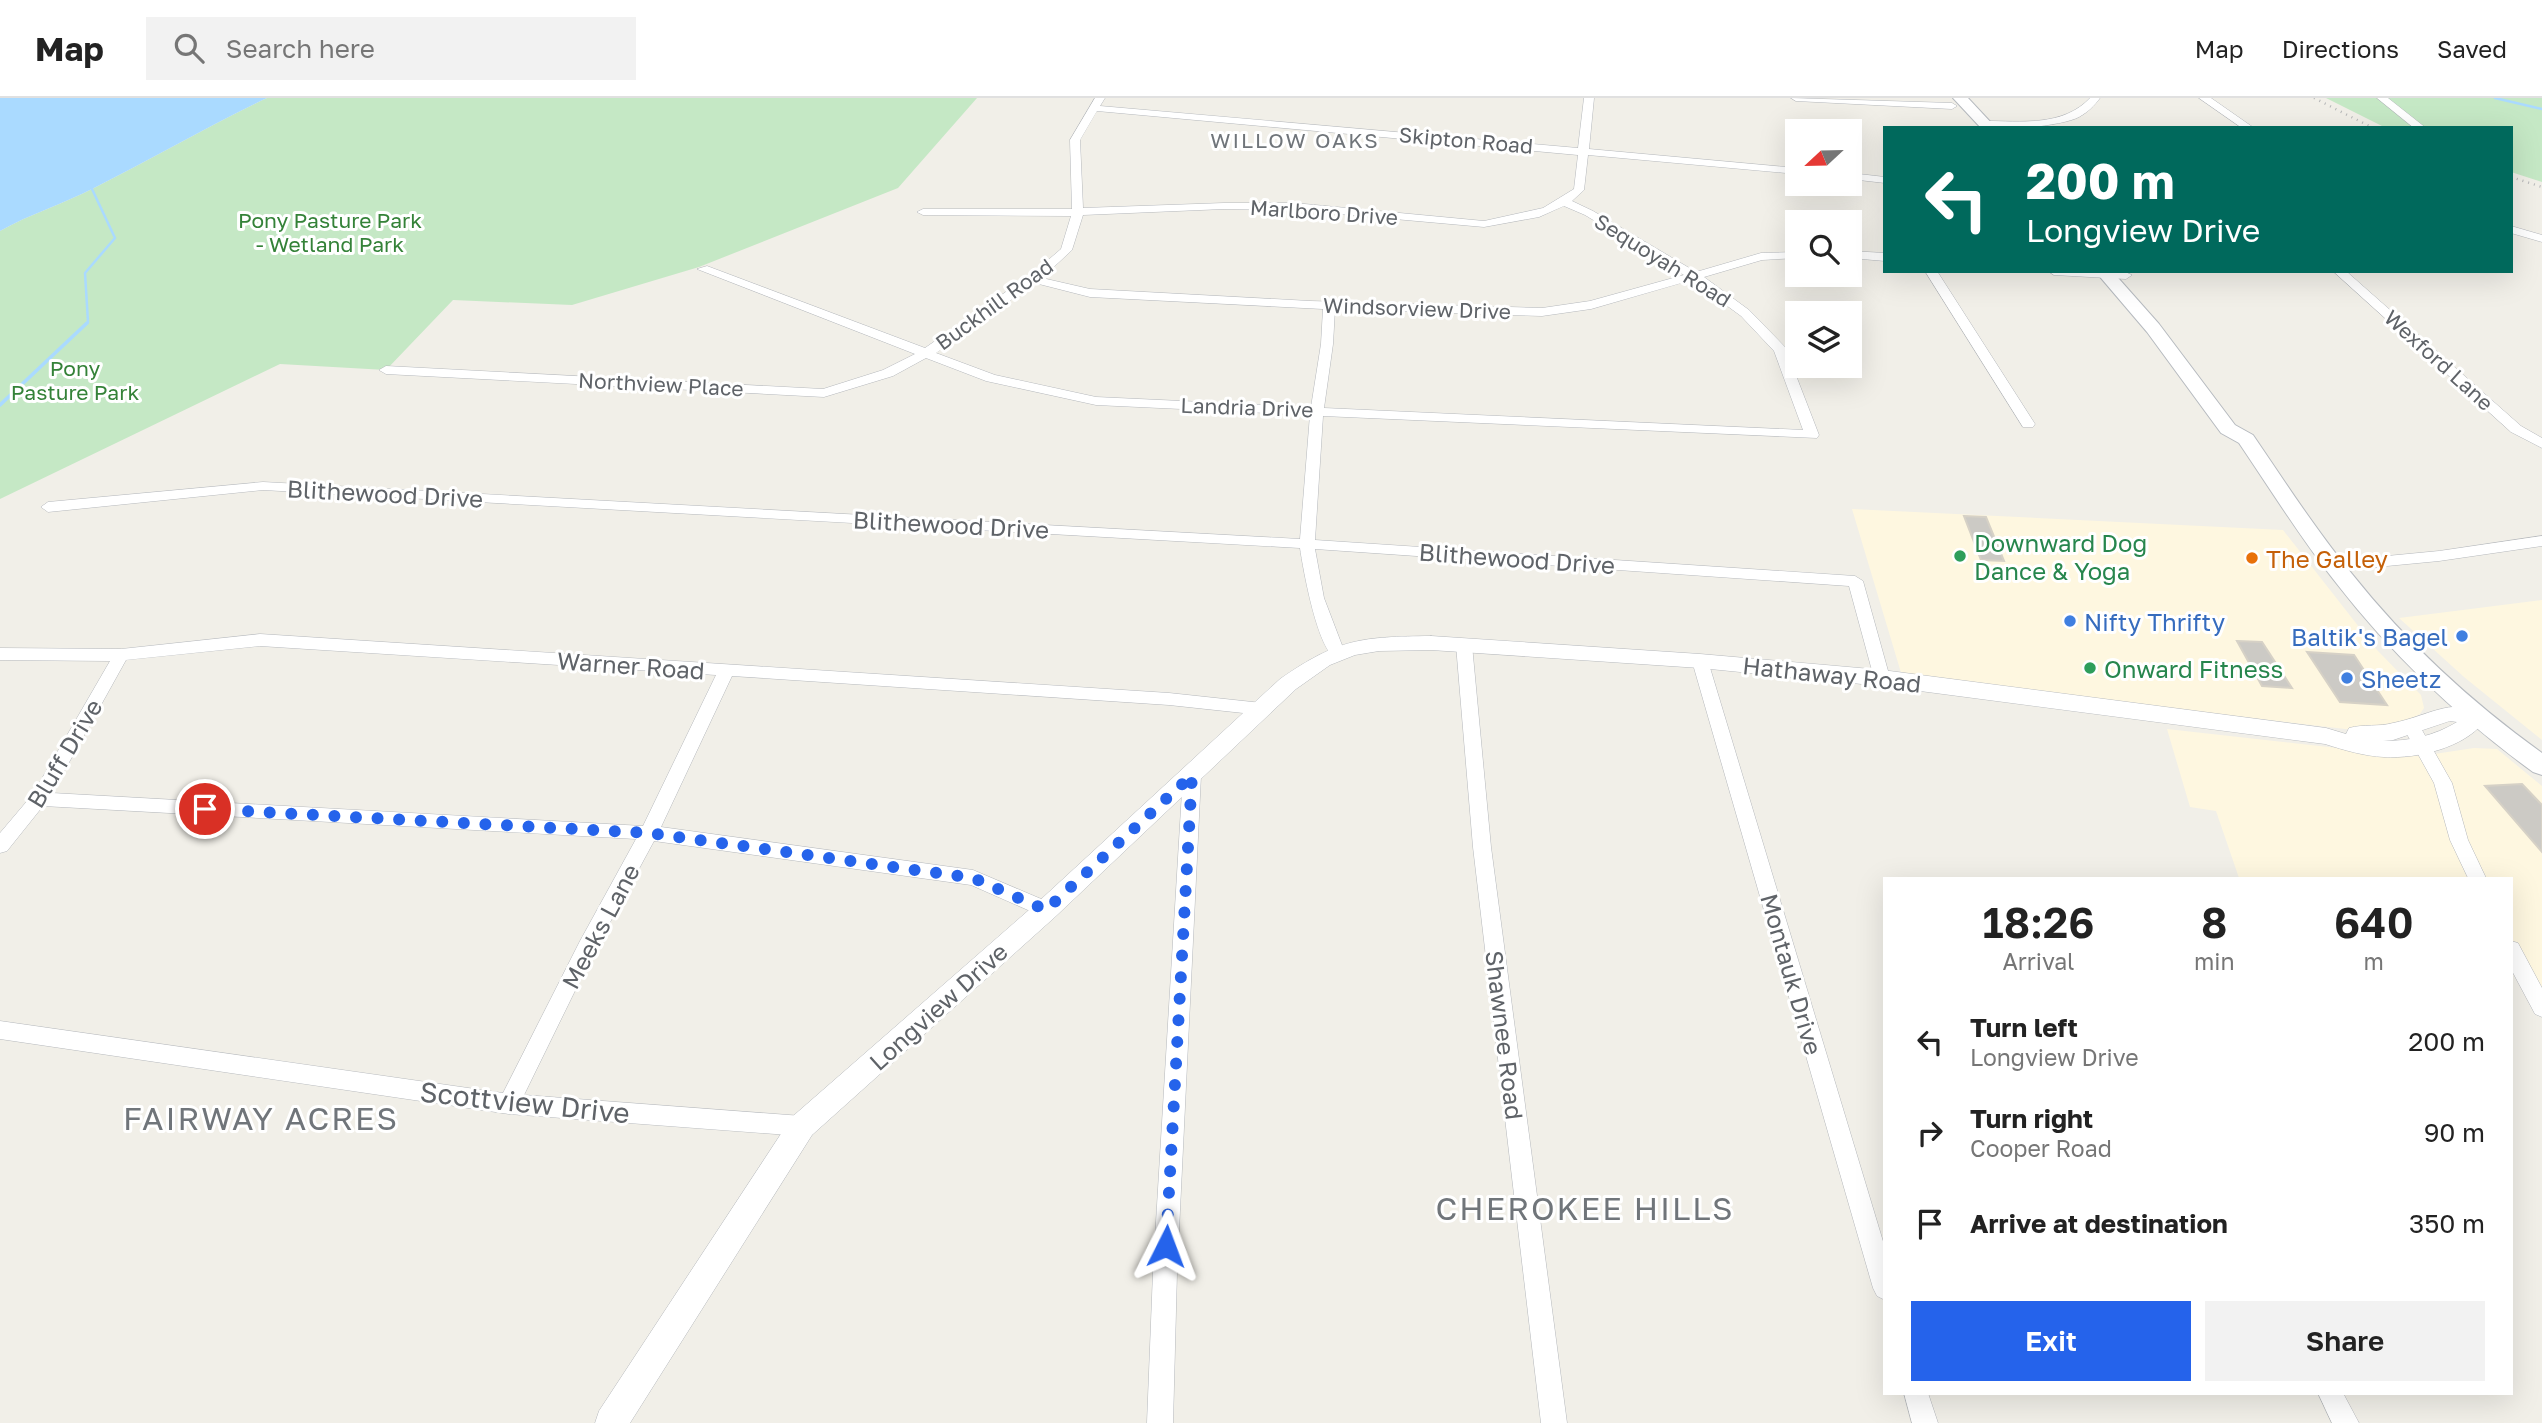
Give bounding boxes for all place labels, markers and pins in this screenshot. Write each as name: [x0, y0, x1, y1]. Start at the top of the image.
place label: Downward Dog Dance & Yoga: [1974, 528, 2147, 585]
place label: The Galley: [2266, 544, 2388, 573]
marker: Downward Dog Dance & Yoga: [1952, 548, 1968, 564]
marker: The Galley: [2244, 550, 2260, 566]
place label: Nifty Thrifty: [2084, 607, 2225, 636]
marker: Nifty Thrifty: [2062, 613, 2078, 629]
place label: Baltik's Bagel: [2291, 622, 2448, 651]
marker: Baltik's Bagel: [2454, 628, 2470, 644]
place label: Onward Fitness: [2104, 654, 2283, 683]
marker: Onward Fitness: [2082, 660, 2098, 676]
place label: Sheetz: [2361, 664, 2441, 693]
marker: Sheetz: [2339, 670, 2355, 686]
pin: [175, 779, 235, 839]

